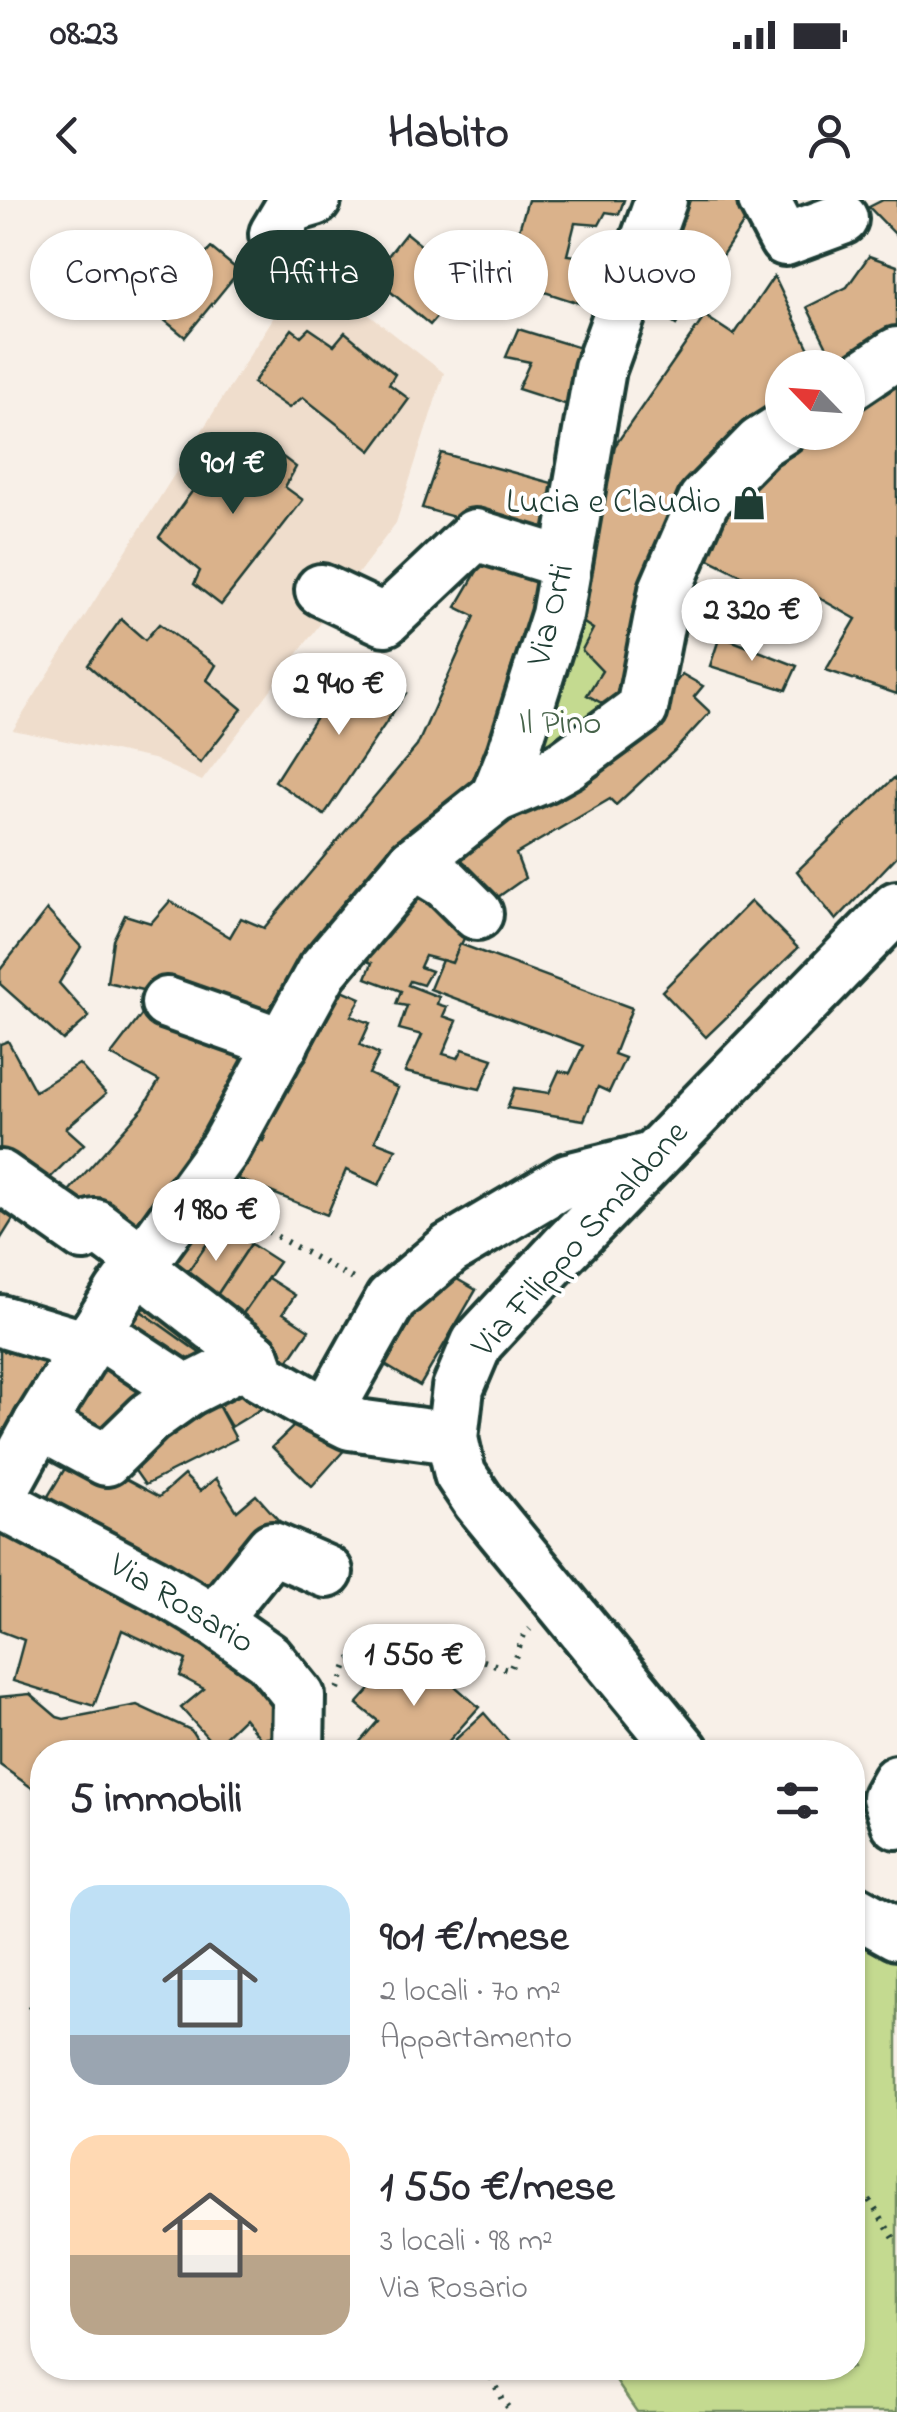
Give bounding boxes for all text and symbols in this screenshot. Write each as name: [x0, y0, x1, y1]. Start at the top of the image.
text: 08:23: [50, 7, 118, 63]
text: Habito: [388, 102, 509, 168]
icon: back: [40, 108, 95, 163]
icon: person: [802, 108, 857, 163]
chip: Compra: [30, 230, 213, 320]
chip: Affitta: [233, 230, 394, 320]
chip: Filtri: [414, 230, 548, 320]
chip: Nuovo: [568, 230, 731, 320]
north arrow: [765, 350, 865, 450]
map controls: [765, 350, 865, 450]
pin: 901 €: [163, 432, 303, 517]
text: 901 €: [201, 441, 265, 488]
place label: Lucia e Claudio: [506, 478, 721, 529]
shop icon: Lucia e Claudio: [730, 484, 768, 522]
street label: Via Orti: [514, 558, 589, 673]
pin: 2 320 €: [660, 579, 844, 664]
text: 2 320 €: [703, 588, 801, 635]
pin: 2 940 €: [247, 653, 431, 738]
text: 2 940 €: [294, 662, 384, 709]
park label: Il Pino: [519, 699, 601, 750]
street label: Via Filippo Smaldone: [460, 1110, 702, 1371]
pin: 1 980 €: [124, 1179, 308, 1264]
text: 1 980 €: [174, 1188, 258, 1235]
street label: Via Rosario: [98, 1541, 263, 1669]
pin: 1 550 €: [322, 1624, 506, 1709]
text: 1 550 €: [365, 1633, 463, 1680]
text: 5 immobili: [70, 1770, 242, 1831]
icon: filters: [770, 1773, 825, 1828]
text: 901 €/mese: [380, 1908, 569, 1969]
icon: home: [150, 1925, 270, 2045]
text: 2 locali · 70 m²: [380, 1969, 561, 2016]
text: Appartamento: [380, 2016, 572, 2063]
text: 1 550 €/mese: [380, 2158, 614, 2219]
icon: home: [150, 2175, 270, 2295]
text: 3 locali · 98 m²: [380, 2219, 553, 2266]
text: Via Rosario: [380, 2266, 528, 2313]

